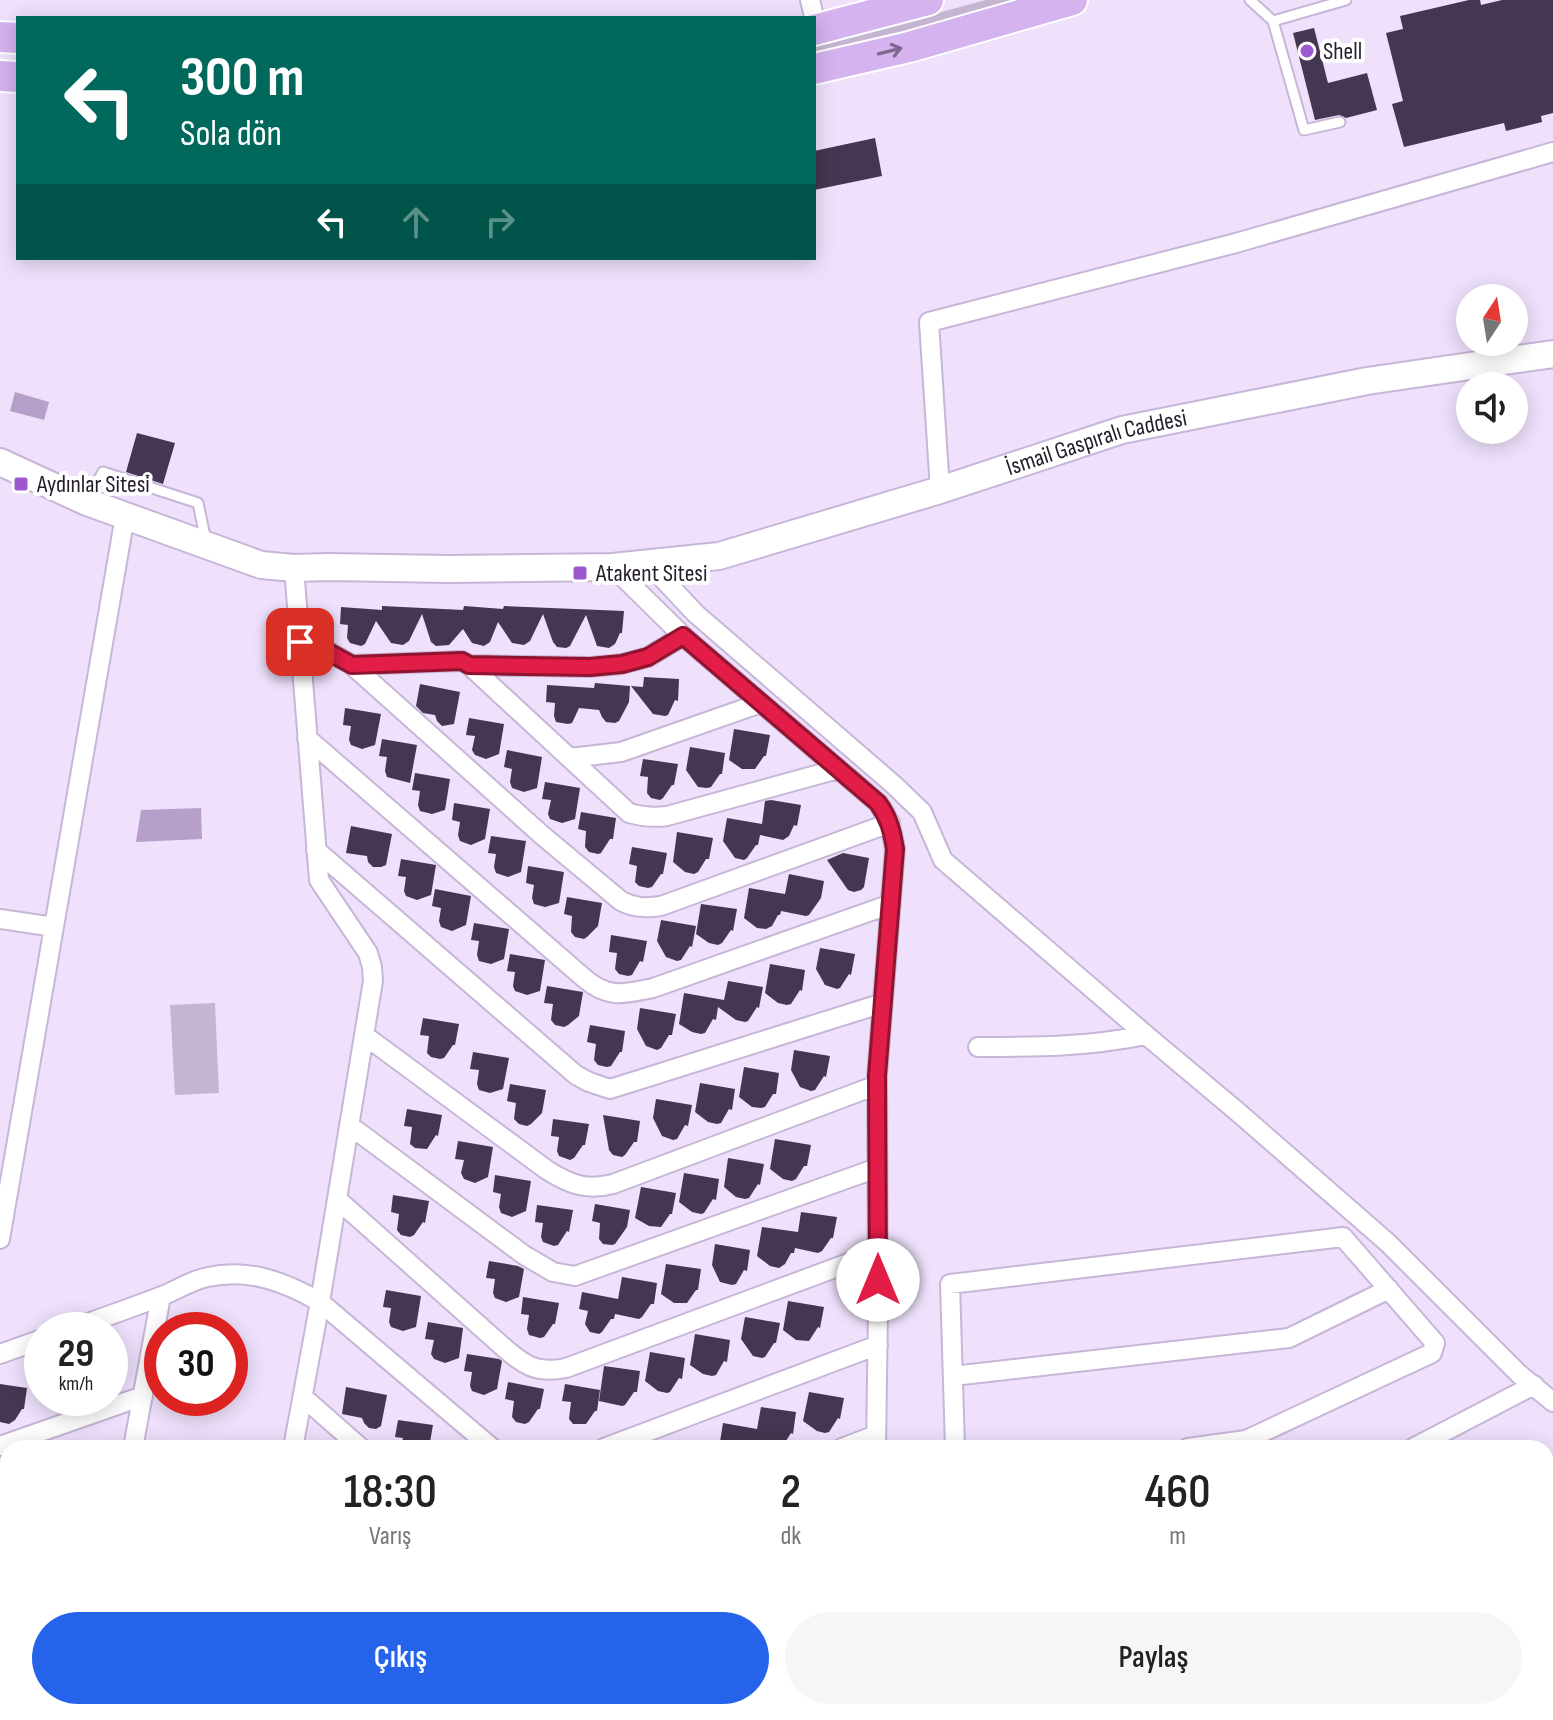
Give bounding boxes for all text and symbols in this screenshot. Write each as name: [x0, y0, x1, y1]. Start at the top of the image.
place label: Shell: [1323, 37, 1362, 66]
marker: Shell: [1298, 42, 1316, 60]
one-way arrow: [876, 43, 902, 58]
text: 300 m: [180, 45, 304, 112]
icon: left: [48, 48, 152, 152]
text: Sola dön: [180, 113, 282, 156]
icon: left: [310, 200, 354, 244]
icon: ahead: [394, 200, 438, 244]
icon: right: [478, 200, 522, 244]
north arrow: [1456, 284, 1528, 356]
map controls: [1456, 284, 1528, 444]
button: sound: [1456, 372, 1528, 444]
street label: İsmail Gaspıralı Caddesi: [1002, 403, 1189, 482]
place label: Aydınlar Sitesi: [36, 470, 150, 499]
marker: Aydınlar Sitesi: [12, 475, 30, 493]
place label: Atakent Sitesi: [595, 559, 707, 588]
marker: Atakent Sitesi: [571, 564, 589, 582]
pin: [266, 608, 334, 676]
icon: arrive: [278, 620, 322, 664]
position arrow: [836, 1238, 920, 1322]
speed limit sign: 30: [144, 1312, 248, 1416]
text: 29: [58, 1330, 94, 1378]
text: km/h: [59, 1372, 93, 1396]
text: 18:30: [344, 1464, 437, 1521]
text: 2: [781, 1464, 801, 1521]
text: 460: [1145, 1464, 1210, 1521]
text: Varış: [369, 1521, 411, 1552]
text: dk: [780, 1521, 801, 1552]
text: m: [1169, 1521, 1186, 1552]
button: Çıkış: [32, 1612, 769, 1704]
button: Paylaş: [785, 1612, 1522, 1704]

